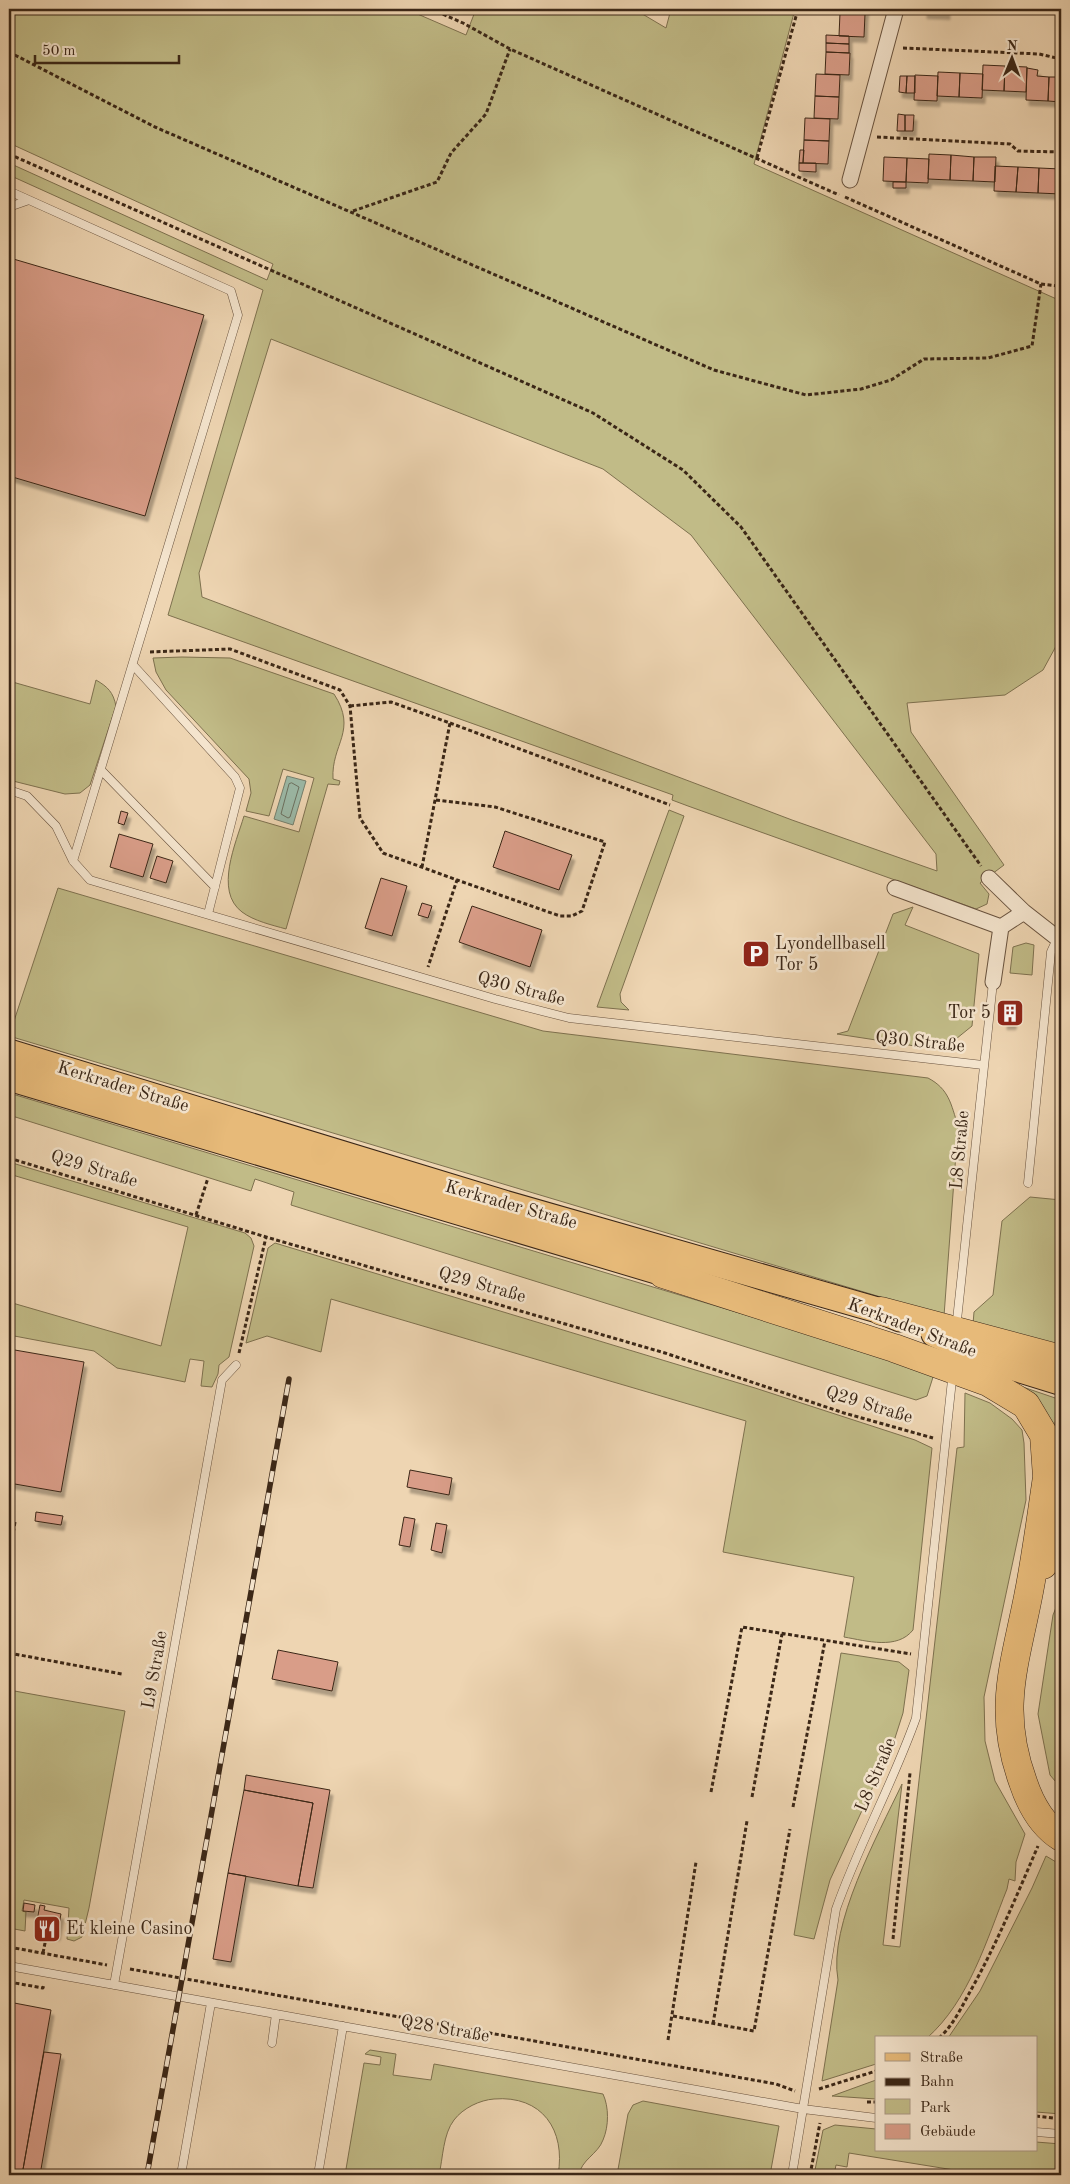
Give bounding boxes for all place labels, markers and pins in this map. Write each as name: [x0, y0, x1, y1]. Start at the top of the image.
place label: Lyondellbasell Tor 5: [775, 935, 886, 974]
parking icon: Lyondellbasell Tor 5: [741, 939, 771, 969]
building icon: Tor 5: [995, 998, 1025, 1028]
place label: Tor 5: [948, 1004, 991, 1022]
restaurant icon: Et kleine Casino: [32, 1914, 62, 1944]
place label: Et kleine Casino: [66, 1920, 193, 1938]

